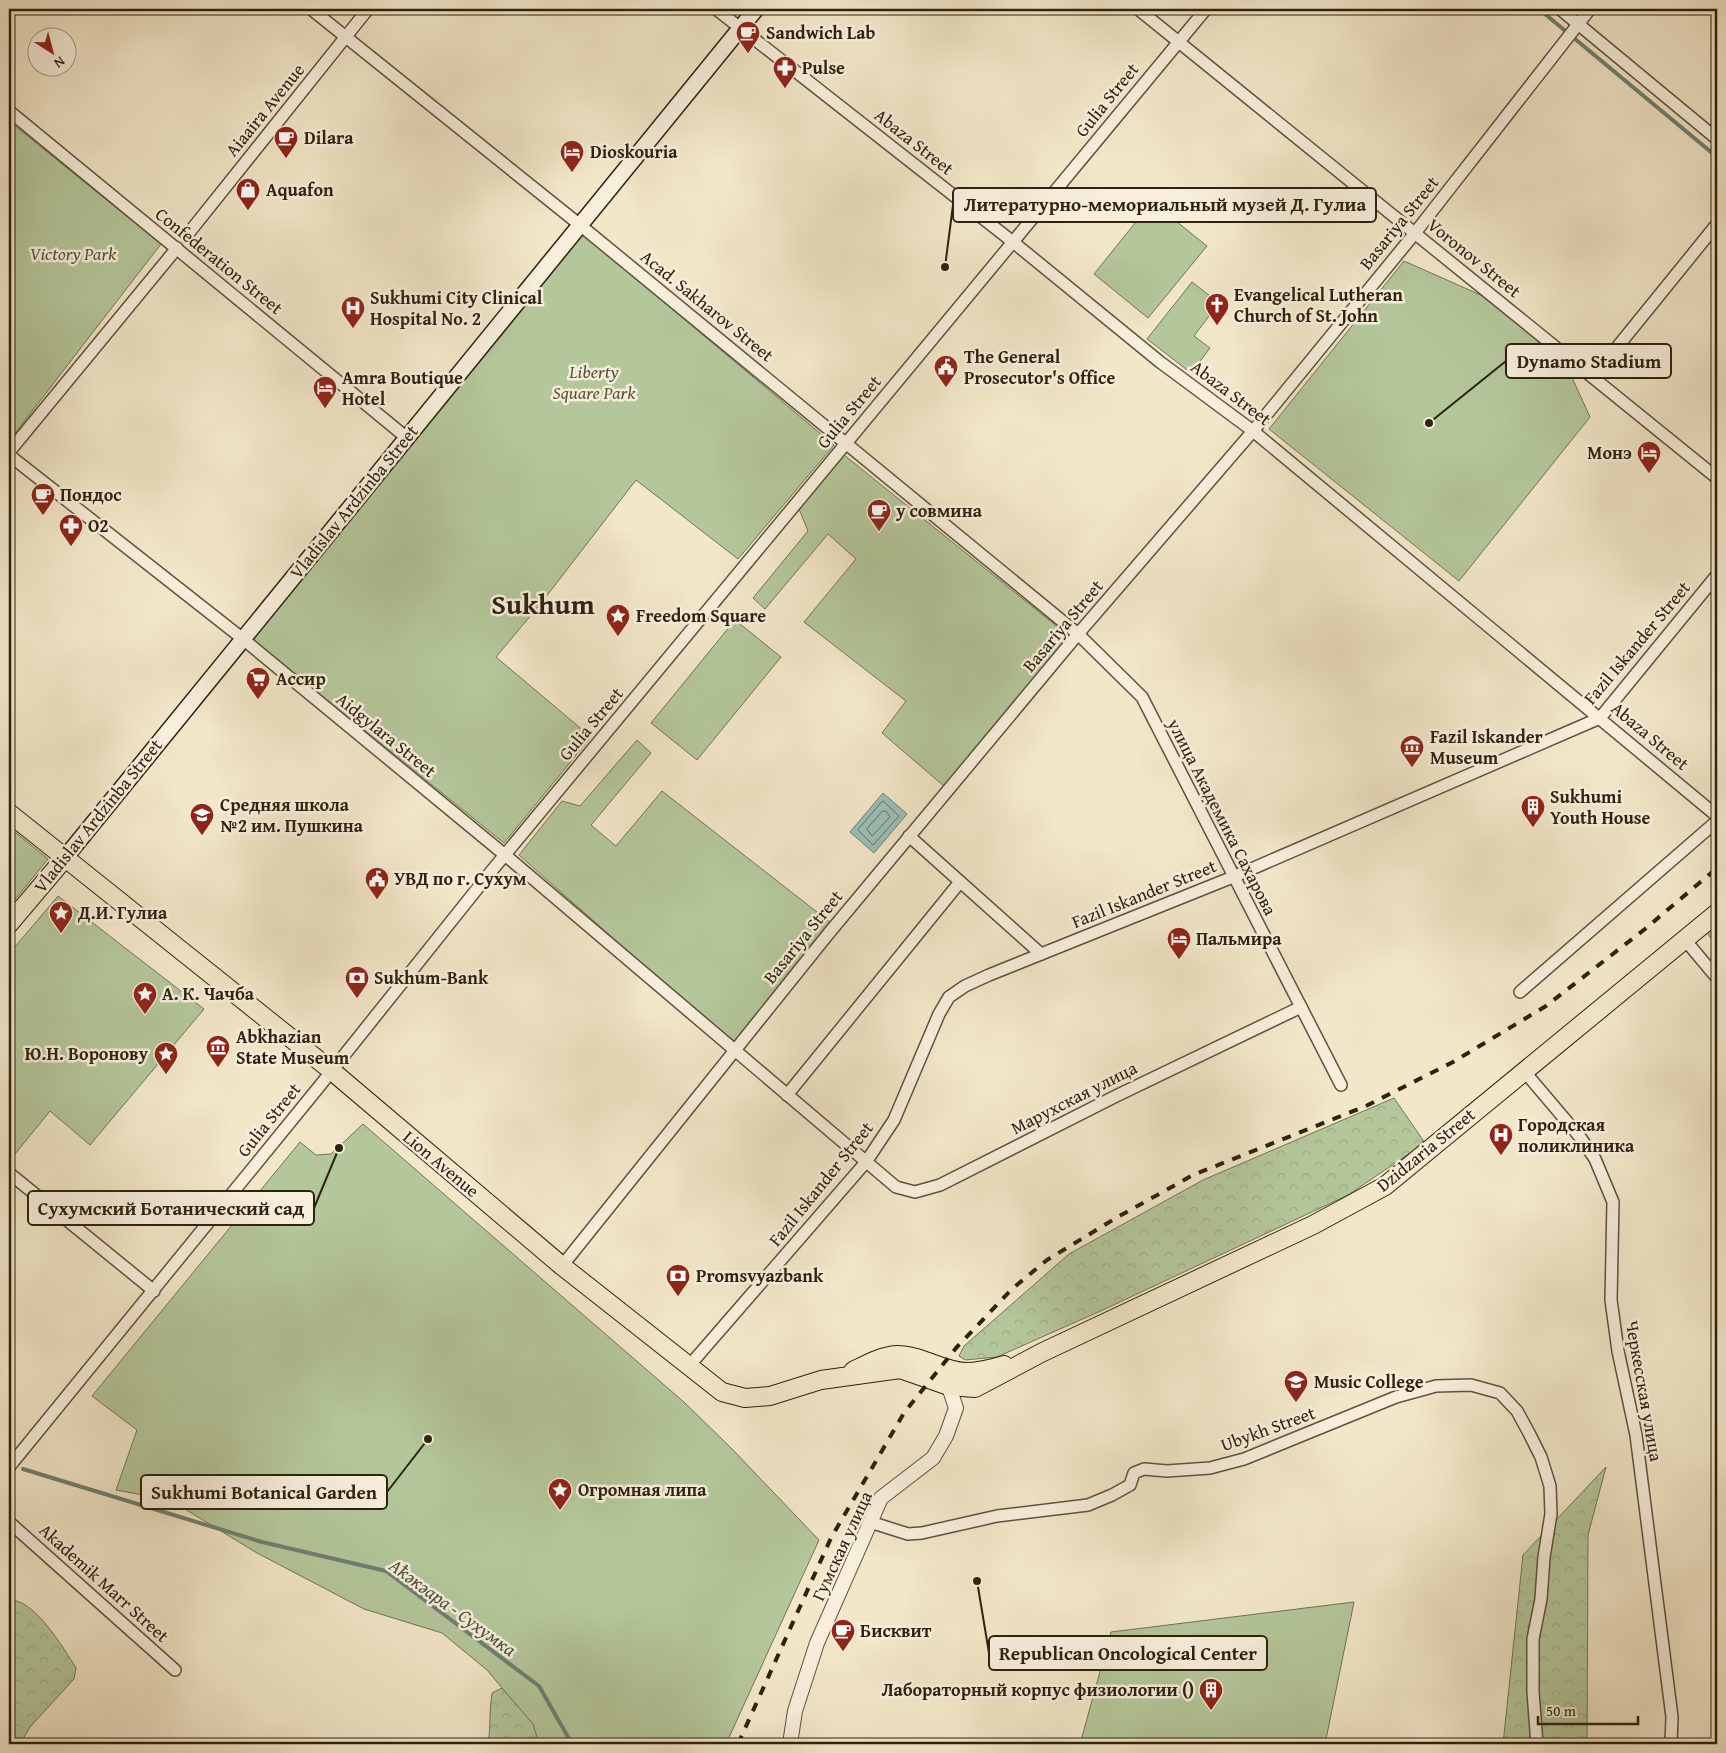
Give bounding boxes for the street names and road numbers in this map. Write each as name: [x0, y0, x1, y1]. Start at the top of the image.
street label: Gulia Street: [1068, 56, 1145, 143]
street label: Aiaaira Avenue: [219, 57, 311, 162]
street label: Abaza Street: [869, 102, 960, 182]
street label: Basariya Street: [1352, 170, 1445, 275]
street label: Confederation Street: [150, 201, 289, 321]
street label: Voronov Street: [1422, 211, 1527, 304]
street label: Acad. Sakharov Street: [635, 243, 780, 368]
street label: Abaza Street: [1185, 353, 1278, 432]
street label: Gulia Street: [810, 369, 888, 454]
street label: Vladislav Ardzinba Street: [283, 418, 425, 585]
street label: Basariya Street: [1016, 573, 1110, 678]
street label: Fazil Iskander Street: [1577, 575, 1697, 710]
street label: Gulia Street: [552, 681, 630, 766]
street label: Aidgylara Street: [330, 686, 443, 784]
street label: Abaza Street: [1605, 695, 1696, 777]
street label: улица Академика Сахарова: [1161, 713, 1284, 920]
street label: Vladislav Ardzinba Street: [27, 732, 169, 899]
street label: Fazil Iskander Street: [1067, 852, 1221, 935]
street label: Basariya Street: [756, 884, 849, 989]
street label: Марухская улица: [1006, 1054, 1142, 1141]
street label: Gulia Street: [230, 1076, 307, 1163]
street label: Dzidzaria Street: [1370, 1101, 1481, 1198]
street label: Fazil Iskander Street: [762, 1115, 880, 1252]
street label: Lion Avenue: [397, 1124, 485, 1204]
street label: Черкесская улица: [1619, 1318, 1670, 1464]
street label: Ubykh Street: [1217, 1399, 1320, 1458]
street label: Гумская улица: [804, 1486, 879, 1605]
street label: Akademik Marr Street: [33, 1517, 176, 1649]

